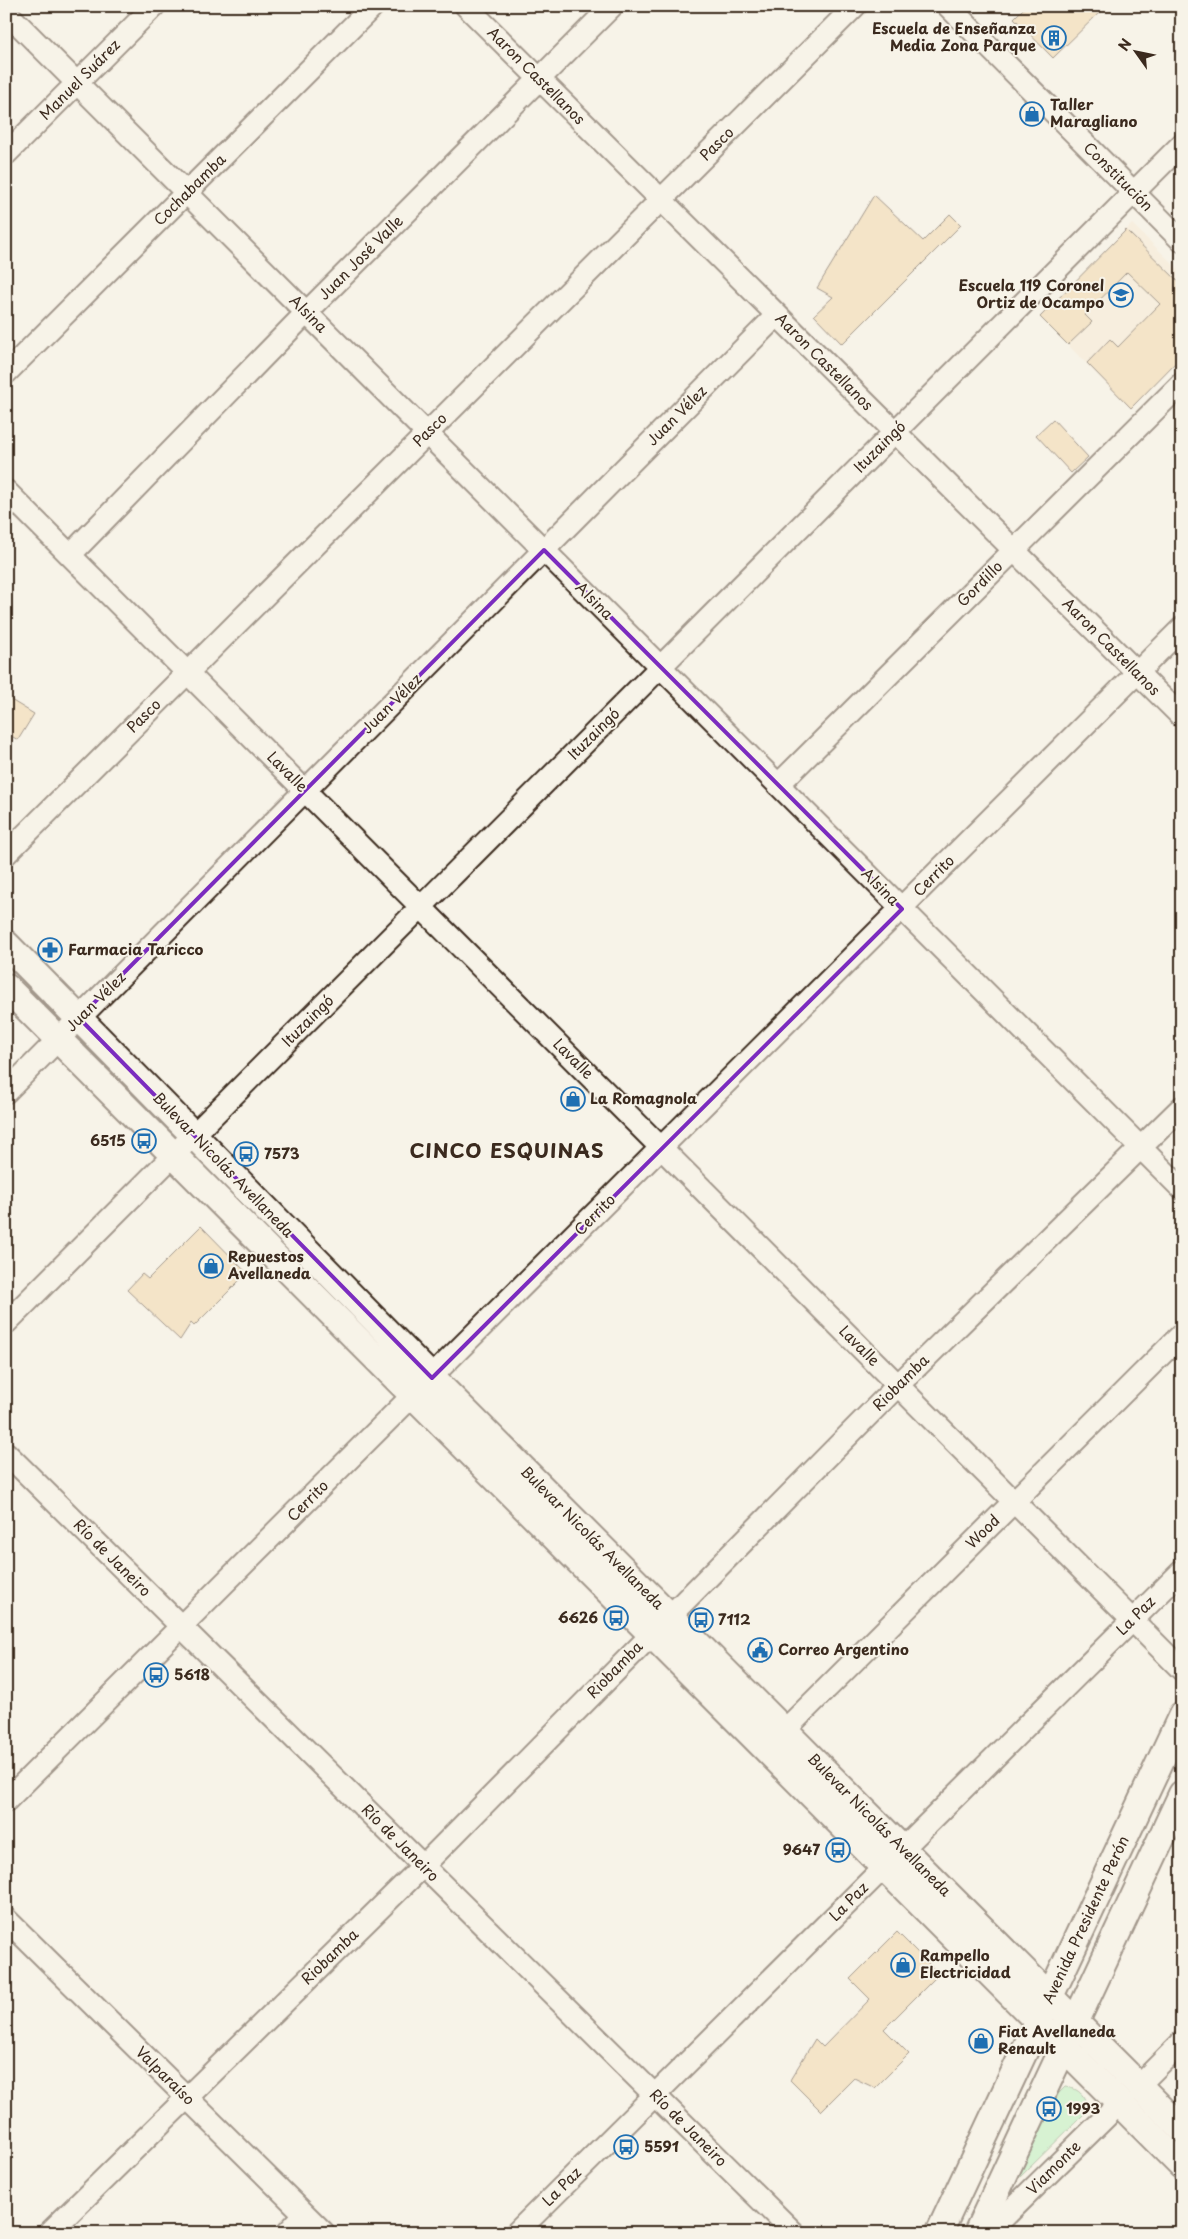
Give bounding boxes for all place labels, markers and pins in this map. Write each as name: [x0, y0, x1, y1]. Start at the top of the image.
place label: Escuela de Enseñanza Media Zona Parque: [872, 16, 1036, 56]
building icon: Escuela de Enseñanza Media Zona Parque: [1041, 25, 1067, 51]
place label: Taller Maragliano: [1050, 92, 1137, 132]
shop icon: Taller Maragliano: [1019, 101, 1045, 127]
place label: Escuela 119 Coronel Ortiz de Ocampo: [958, 273, 1104, 313]
school or university icon: Escuela 119 Coronel Ortiz de Ocampo: [1108, 282, 1134, 308]
pharmacy icon: Farmacia Taricco: [37, 937, 63, 963]
place label: Farmacia Taricco: [68, 937, 204, 960]
shop icon: La Romagnola: [560, 1086, 586, 1112]
place label: La Romagnola: [590, 1086, 697, 1109]
place label: 6515: [90, 1128, 126, 1151]
bus stop icon: 6515: [131, 1128, 157, 1154]
bus stop icon: 7573: [233, 1141, 259, 1167]
place label: 7573: [264, 1141, 300, 1164]
place label: Repuestos Avellaneda: [227, 1244, 312, 1284]
shop icon: Repuestos Avellaneda: [198, 1253, 224, 1279]
place label: 6626: [558, 1605, 598, 1628]
bus stop icon: 6626: [603, 1605, 629, 1631]
bus stop icon: 7112: [688, 1607, 714, 1633]
place label: 7112: [718, 1607, 751, 1630]
public building icon: Correo Argentino: [747, 1637, 773, 1663]
place label: Correo Argentino: [778, 1637, 909, 1660]
bus stop icon: 5618: [143, 1662, 169, 1688]
place label: 5618: [174, 1662, 210, 1685]
place label: 9647: [783, 1837, 820, 1860]
bus stop icon: 9647: [825, 1837, 851, 1863]
place label: Rampello Electricidad: [920, 1943, 1011, 1983]
shop icon: Rampello Electricidad: [890, 1952, 916, 1978]
place label: Fiat Avellaneda Renault: [998, 2019, 1116, 2059]
shop icon: Fiat Avellaneda Renault: [968, 2028, 994, 2054]
bus stop icon: 1993: [1036, 2096, 1062, 2122]
place label: 1993: [1066, 2096, 1101, 2119]
bus stop icon: 5591: [613, 2134, 639, 2160]
place label: 5591: [644, 2134, 679, 2157]

